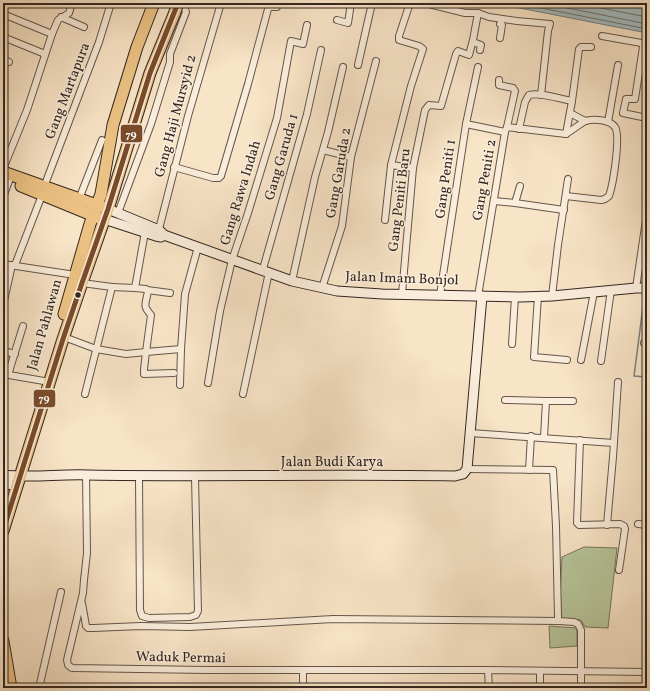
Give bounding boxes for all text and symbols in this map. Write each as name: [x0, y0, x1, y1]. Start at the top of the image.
street label: Gang Martapura: [41, 40, 95, 142]
street label: Gang Haji Mursyid 2: [150, 53, 202, 179]
street label: Gang Garuda 1: [261, 111, 303, 203]
line badge: 79: [120, 124, 143, 143]
street label: Gang Garuda 2: [322, 126, 356, 220]
text: 79: [125, 128, 137, 143]
street label: Gang Rawa Indah: [216, 138, 266, 248]
street label: Gang Peniti 1: [431, 138, 461, 220]
street label: Gang Peniti 2: [469, 138, 501, 222]
street label: Gang Peniti Baru: [384, 147, 416, 253]
street label: Jalan Imam Bonjol: [345, 268, 459, 290]
street label: Jalan Pahlawan: [23, 277, 67, 373]
unlabelled marker: [73, 290, 83, 300]
line badge: 79: [33, 389, 56, 408]
text: 79: [38, 392, 50, 407]
street label: Jalan Budi Karya: [281, 453, 383, 472]
street label: Waduk Permai: [136, 648, 226, 668]

